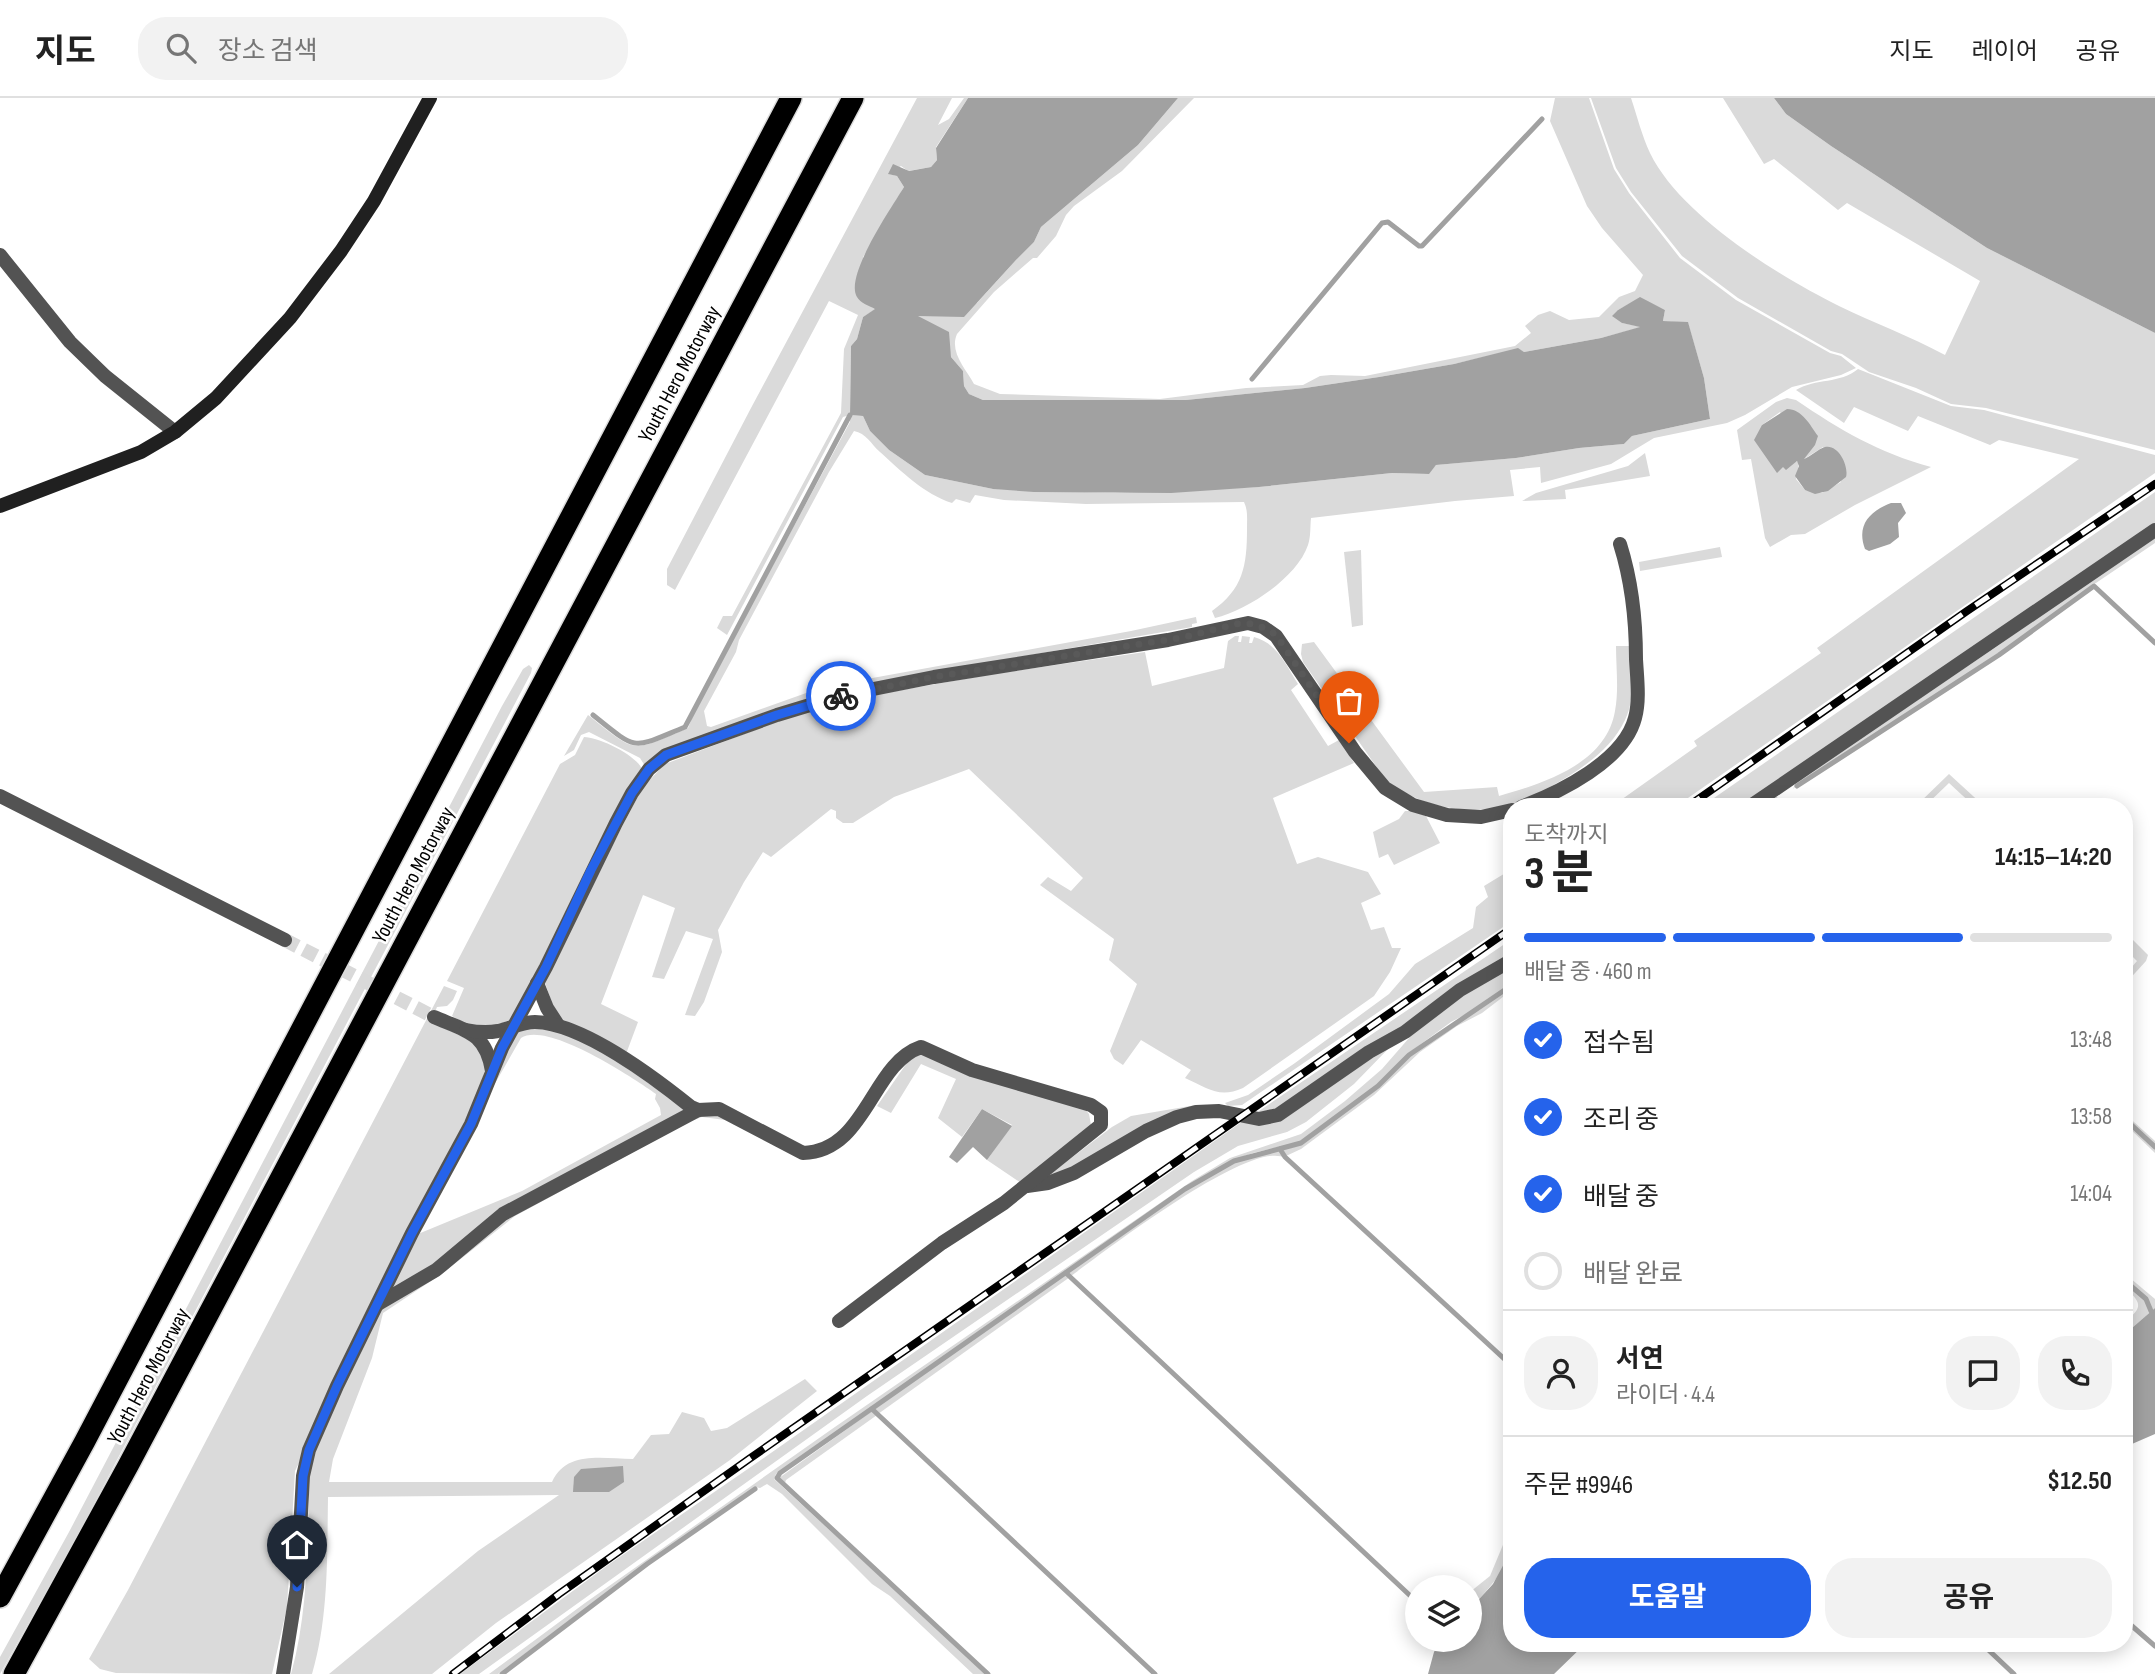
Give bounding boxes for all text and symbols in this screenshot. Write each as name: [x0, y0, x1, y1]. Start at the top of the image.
search box: [138, 17, 628, 80]
icon: search: [162, 29, 200, 67]
text: 지도: [35, 32, 96, 72]
text: 장소 검색: [218, 36, 318, 67]
text: 지도: [1889, 37, 1934, 66]
text: 레이어: [1972, 37, 2038, 66]
text: 공유: [2076, 37, 2120, 66]
street label: Youth Hero Motorway: [633, 302, 726, 447]
courier: [806, 661, 876, 731]
pin: [1319, 671, 1379, 743]
icon: bike: [822, 677, 860, 715]
icon: bag: [1330, 682, 1368, 720]
street label: Youth Hero Motorway: [367, 803, 460, 948]
text: 도착까지: [1524, 821, 1609, 849]
text: 14:15–14:20: [1995, 842, 2112, 873]
text: 3 분: [1524, 847, 1594, 902]
text: 배달 중 · 460 m: [1524, 958, 1651, 986]
icon: check: [1524, 1021, 1562, 1059]
text: 13:48: [2070, 1026, 2112, 1054]
text: 접수됨: [1583, 1028, 1655, 1059]
icon: check: [1524, 1098, 1562, 1136]
text: 13:58: [2071, 1103, 2112, 1131]
text: 조리 중: [1583, 1105, 1659, 1136]
icon: check: [1524, 1175, 1562, 1213]
text: 14:04: [2070, 1180, 2112, 1208]
text: 배달 중: [1583, 1182, 1659, 1213]
text: 배달 완료: [1583, 1259, 1683, 1290]
street label: Youth Hero Motorway: [102, 1304, 195, 1449]
button: person: [1524, 1336, 1598, 1410]
button: chat: [1946, 1336, 2020, 1410]
button: phone: [2038, 1336, 2112, 1410]
text: 서연: [1616, 1344, 1664, 1375]
text: 라이더 · 4.4: [1616, 1381, 1715, 1409]
text: $12.50: [2047, 1466, 2112, 1497]
text: 주문 #9946: [1524, 1470, 1633, 1501]
pin: [267, 1515, 327, 1587]
icon: home: [278, 1526, 316, 1564]
button: 도움말: [1524, 1558, 1811, 1638]
button: 공유: [1825, 1558, 2112, 1638]
map controls: [1405, 1575, 1482, 1652]
button: layers: [1405, 1575, 1482, 1652]

